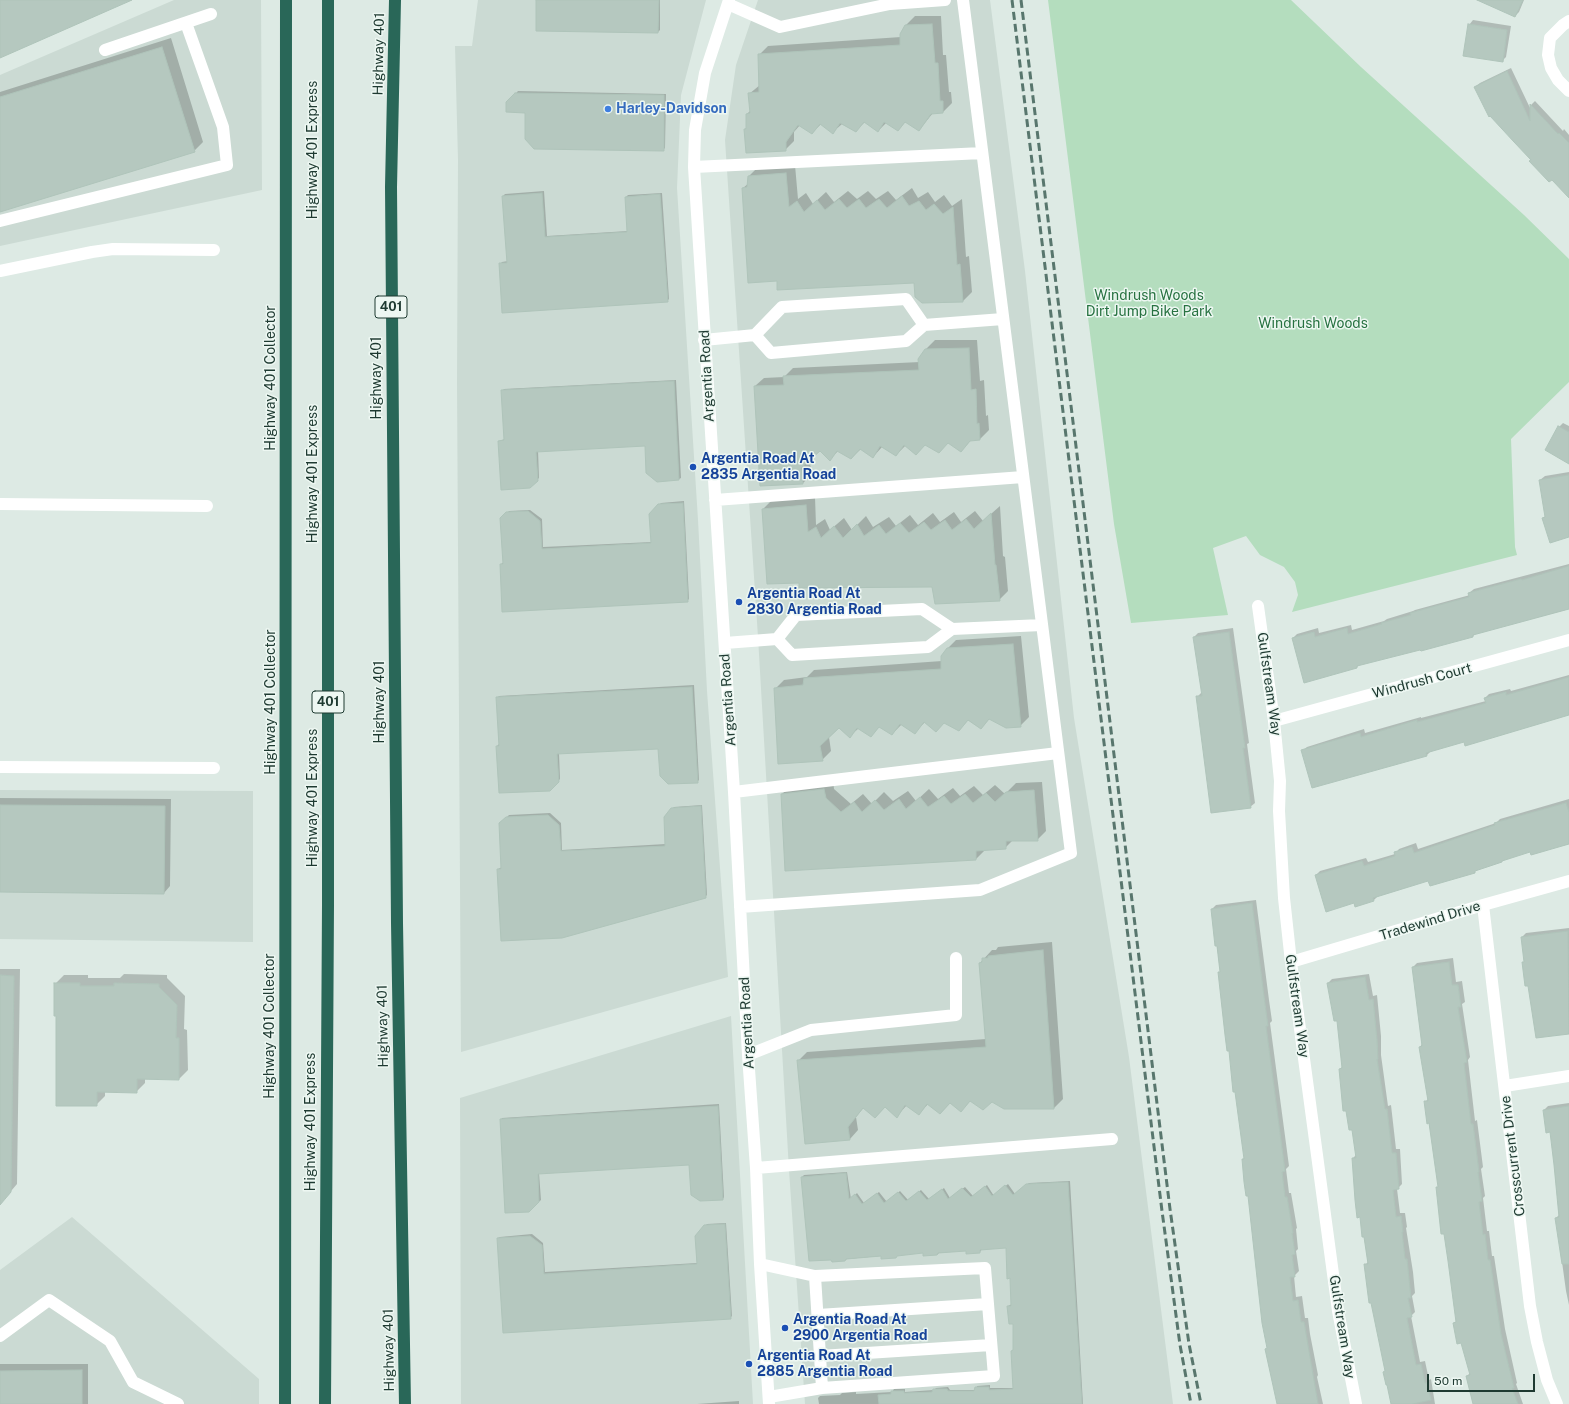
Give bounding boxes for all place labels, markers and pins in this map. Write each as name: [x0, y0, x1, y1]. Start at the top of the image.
place label: Harley-Davidson: [616, 101, 727, 117]
marker: Harley-Davidson: [603, 104, 613, 114]
place label: Argentia Road At 2835 Argentia Road: [701, 451, 836, 484]
marker: Argentia Road At 2835 Argentia Road: [688, 462, 698, 472]
place label: Argentia Road At 2830 Argentia Road: [747, 586, 882, 618]
marker: Argentia Road At 2830 Argentia Road: [734, 597, 744, 607]
place label: Argentia Road At 2900 Argentia Road: [793, 1312, 927, 1344]
marker: Argentia Road At 2900 Argentia Road: [780, 1323, 790, 1333]
place label: Argentia Road At 2885 Argentia Road: [757, 1348, 892, 1380]
marker: Argentia Road At 2885 Argentia Road: [744, 1359, 754, 1369]

